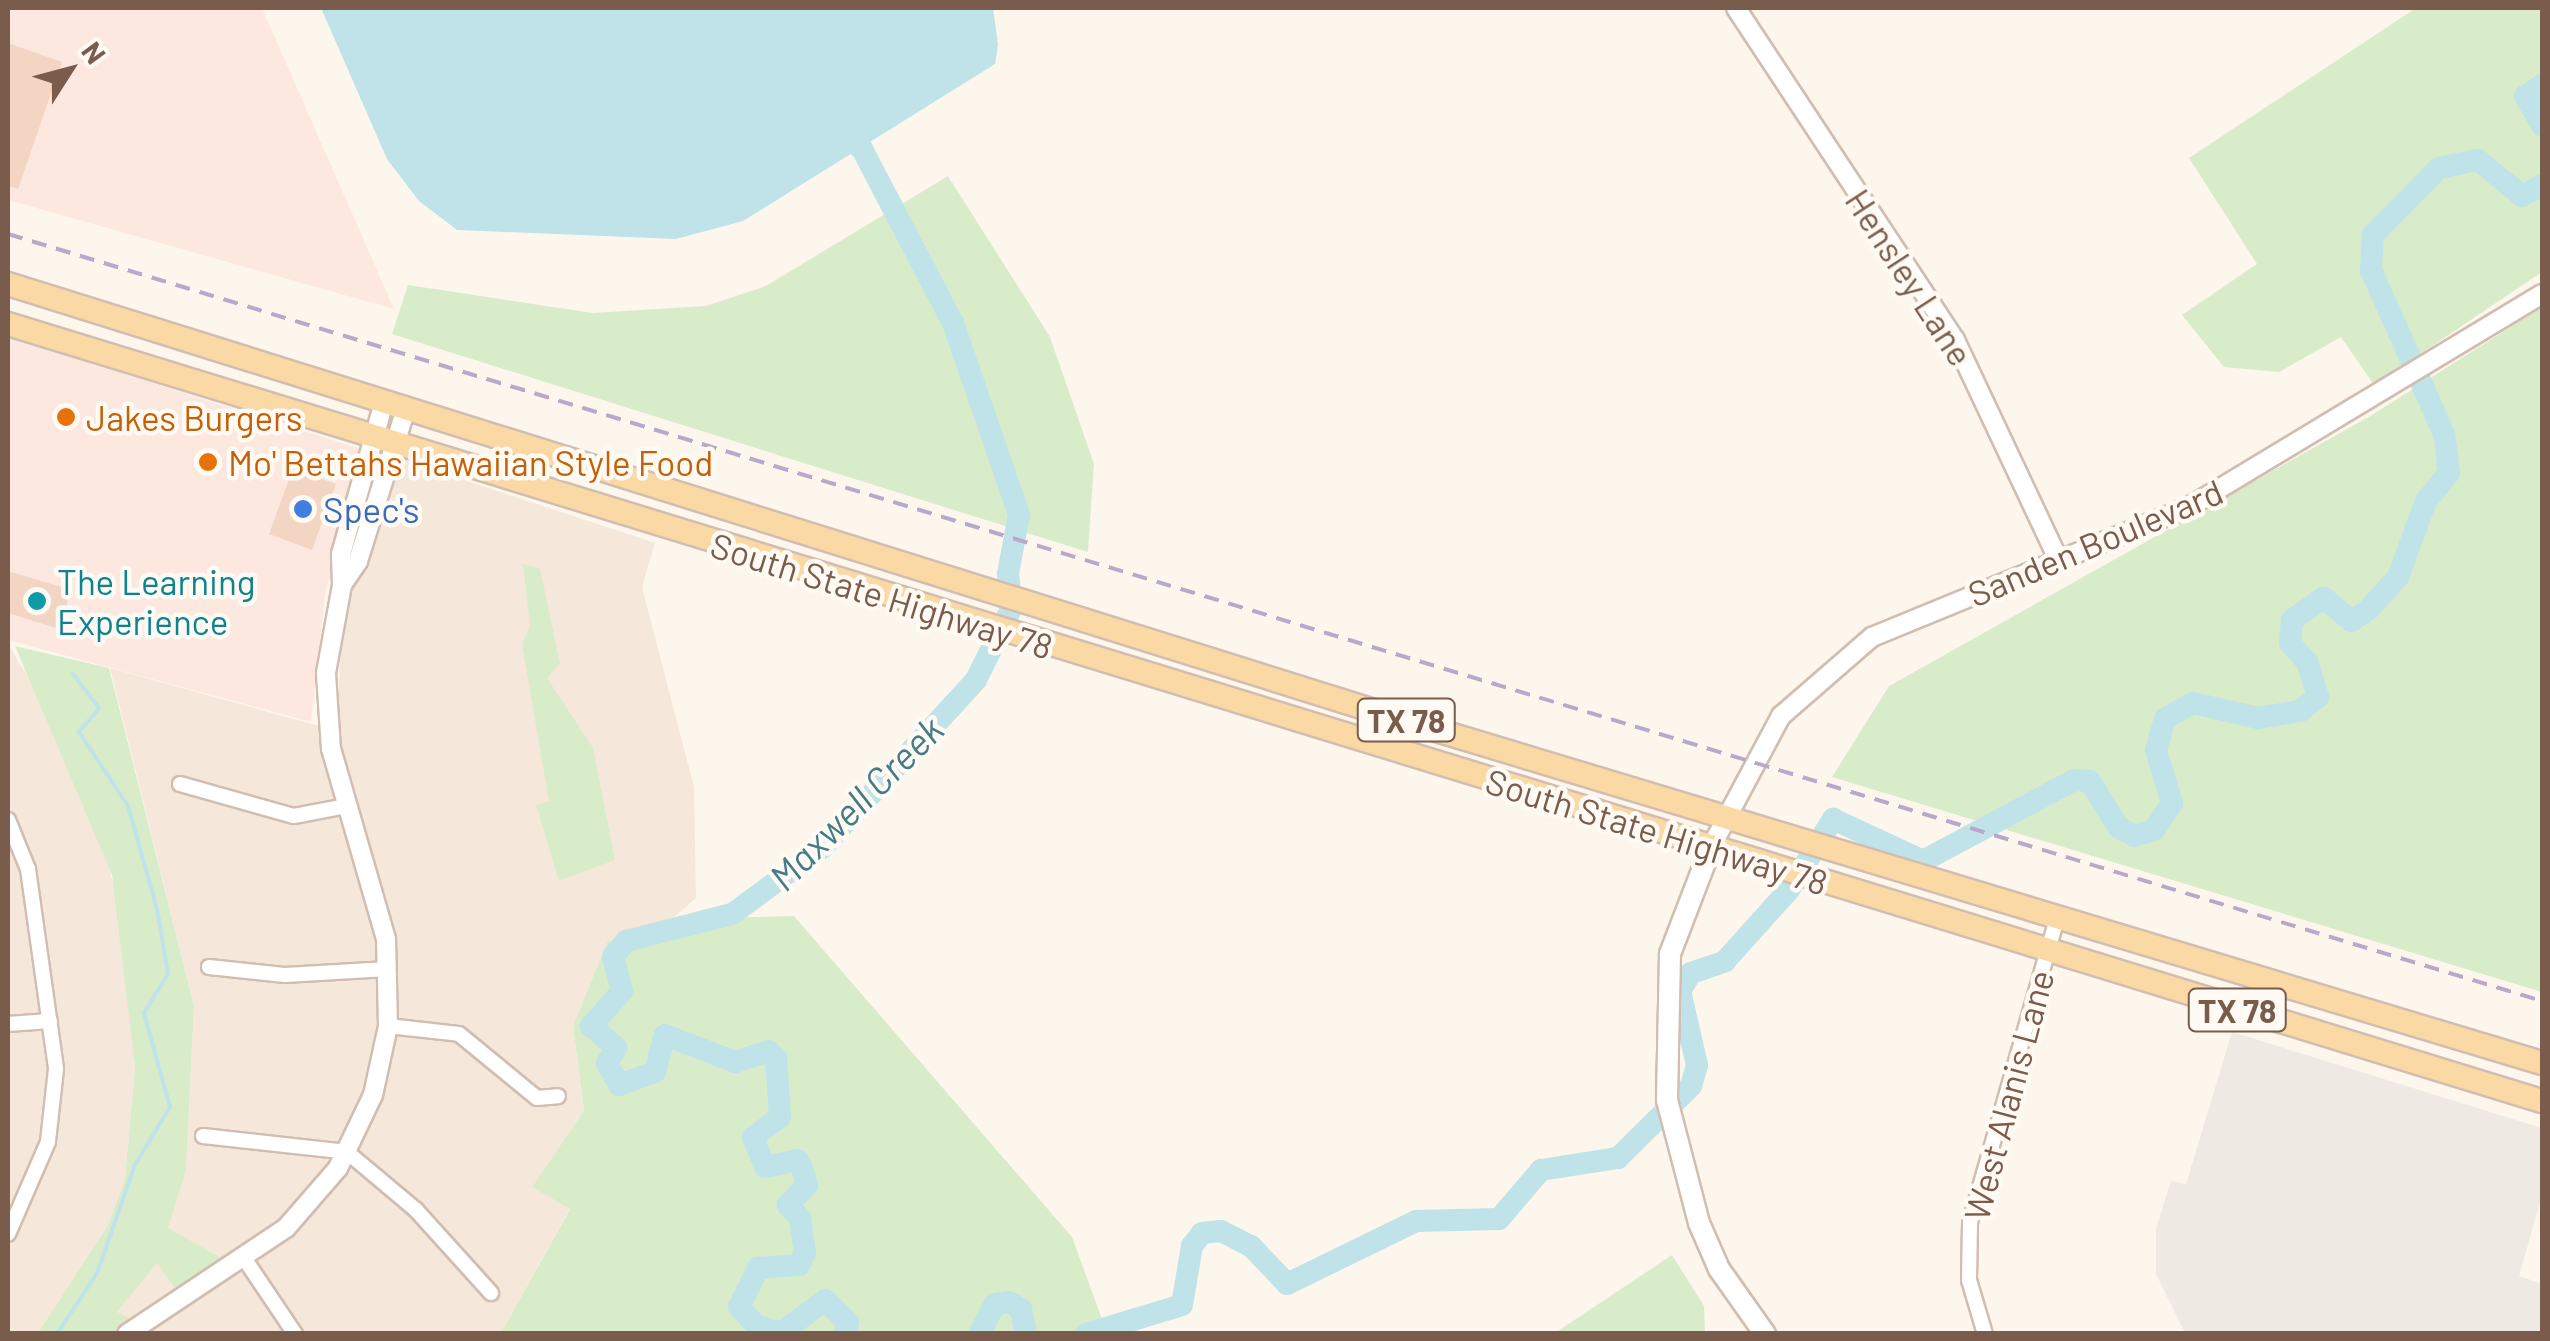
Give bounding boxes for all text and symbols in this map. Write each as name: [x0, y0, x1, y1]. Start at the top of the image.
north arrow: [20, 20, 120, 120]
text: N: [75, 35, 113, 70]
street label: Hensley Lane: [1837, 181, 1983, 373]
place label: Jakes Burgers: [86, 396, 303, 438]
marker: Jakes Burgers: [55, 406, 77, 428]
place label: Mo' Bettahs Hawaiian Style Food: [228, 441, 713, 483]
marker: Mo' Bettahs Hawaiian Style Food: [197, 451, 219, 473]
street label: Sanden Boulevard: [1961, 469, 2229, 615]
place label: Spec's: [323, 488, 419, 530]
marker: Spec's: [292, 498, 314, 520]
street label: South State Highway 78: [706, 523, 1058, 667]
place label: The Learning Experience: [57, 560, 256, 642]
marker: The Learning Experience: [26, 590, 48, 612]
road number: TX 78: [1356, 693, 1456, 747]
water label: Maxwell Creek: [760, 707, 952, 899]
street label: South State Highway 78: [1481, 759, 1833, 903]
street label: West Alanis Lane: [1954, 965, 2062, 1225]
road number: TX 78: [2187, 983, 2287, 1037]

